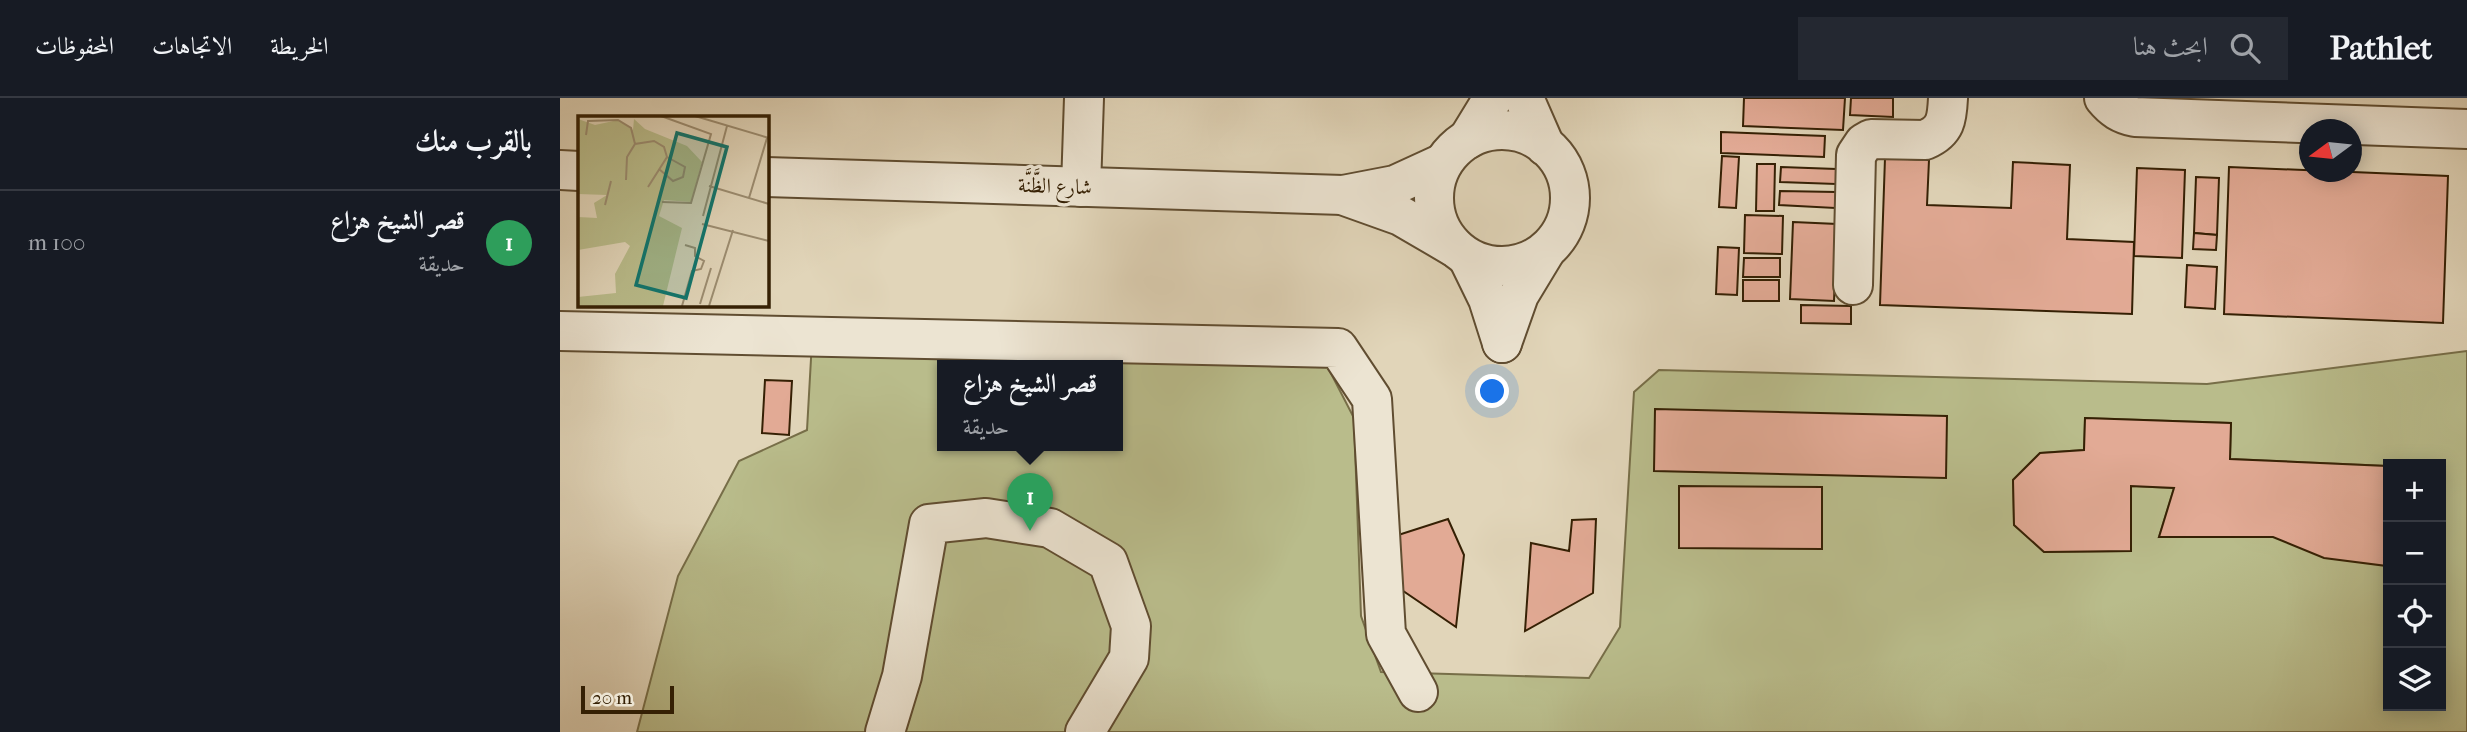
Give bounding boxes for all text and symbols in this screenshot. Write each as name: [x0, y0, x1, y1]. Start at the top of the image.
search box: [1798, 17, 2288, 80]
icon: search: [2226, 29, 2264, 67]
text: Pathlet: [2330, 29, 2432, 68]
text: ابحث هنا: [2133, 31, 2208, 62]
text: المحفوظات: [35, 32, 114, 60]
text: الاتجاهات: [152, 32, 232, 60]
text: الخريطة: [270, 32, 329, 60]
inset map: [578, 116, 768, 306]
north arrow: [2299, 119, 2362, 182]
text: بالقرب منك: [415, 124, 532, 159]
street label: شارع الظَّنَّة: [1017, 167, 1093, 205]
text: قصر الشيخ هزاع: [330, 205, 465, 236]
text: 100 m: [28, 229, 86, 256]
text: 1: [505, 229, 513, 256]
text: حديقة: [418, 250, 465, 277]
popup: [937, 360, 1123, 451]
text: قصر الشيخ هزاع: [963, 368, 1097, 399]
your location: [1475, 374, 1509, 408]
text: حديقة: [963, 413, 1009, 440]
map controls: [2383, 459, 2446, 711]
button: +: [2383, 459, 2446, 522]
pin: 1: [1007, 473, 1053, 531]
button: −: [2383, 522, 2446, 585]
button: locate: [2383, 585, 2446, 648]
button: layers: [2383, 648, 2446, 711]
scale bar: [581, 683, 674, 715]
text: 20 m: [592, 687, 632, 709]

